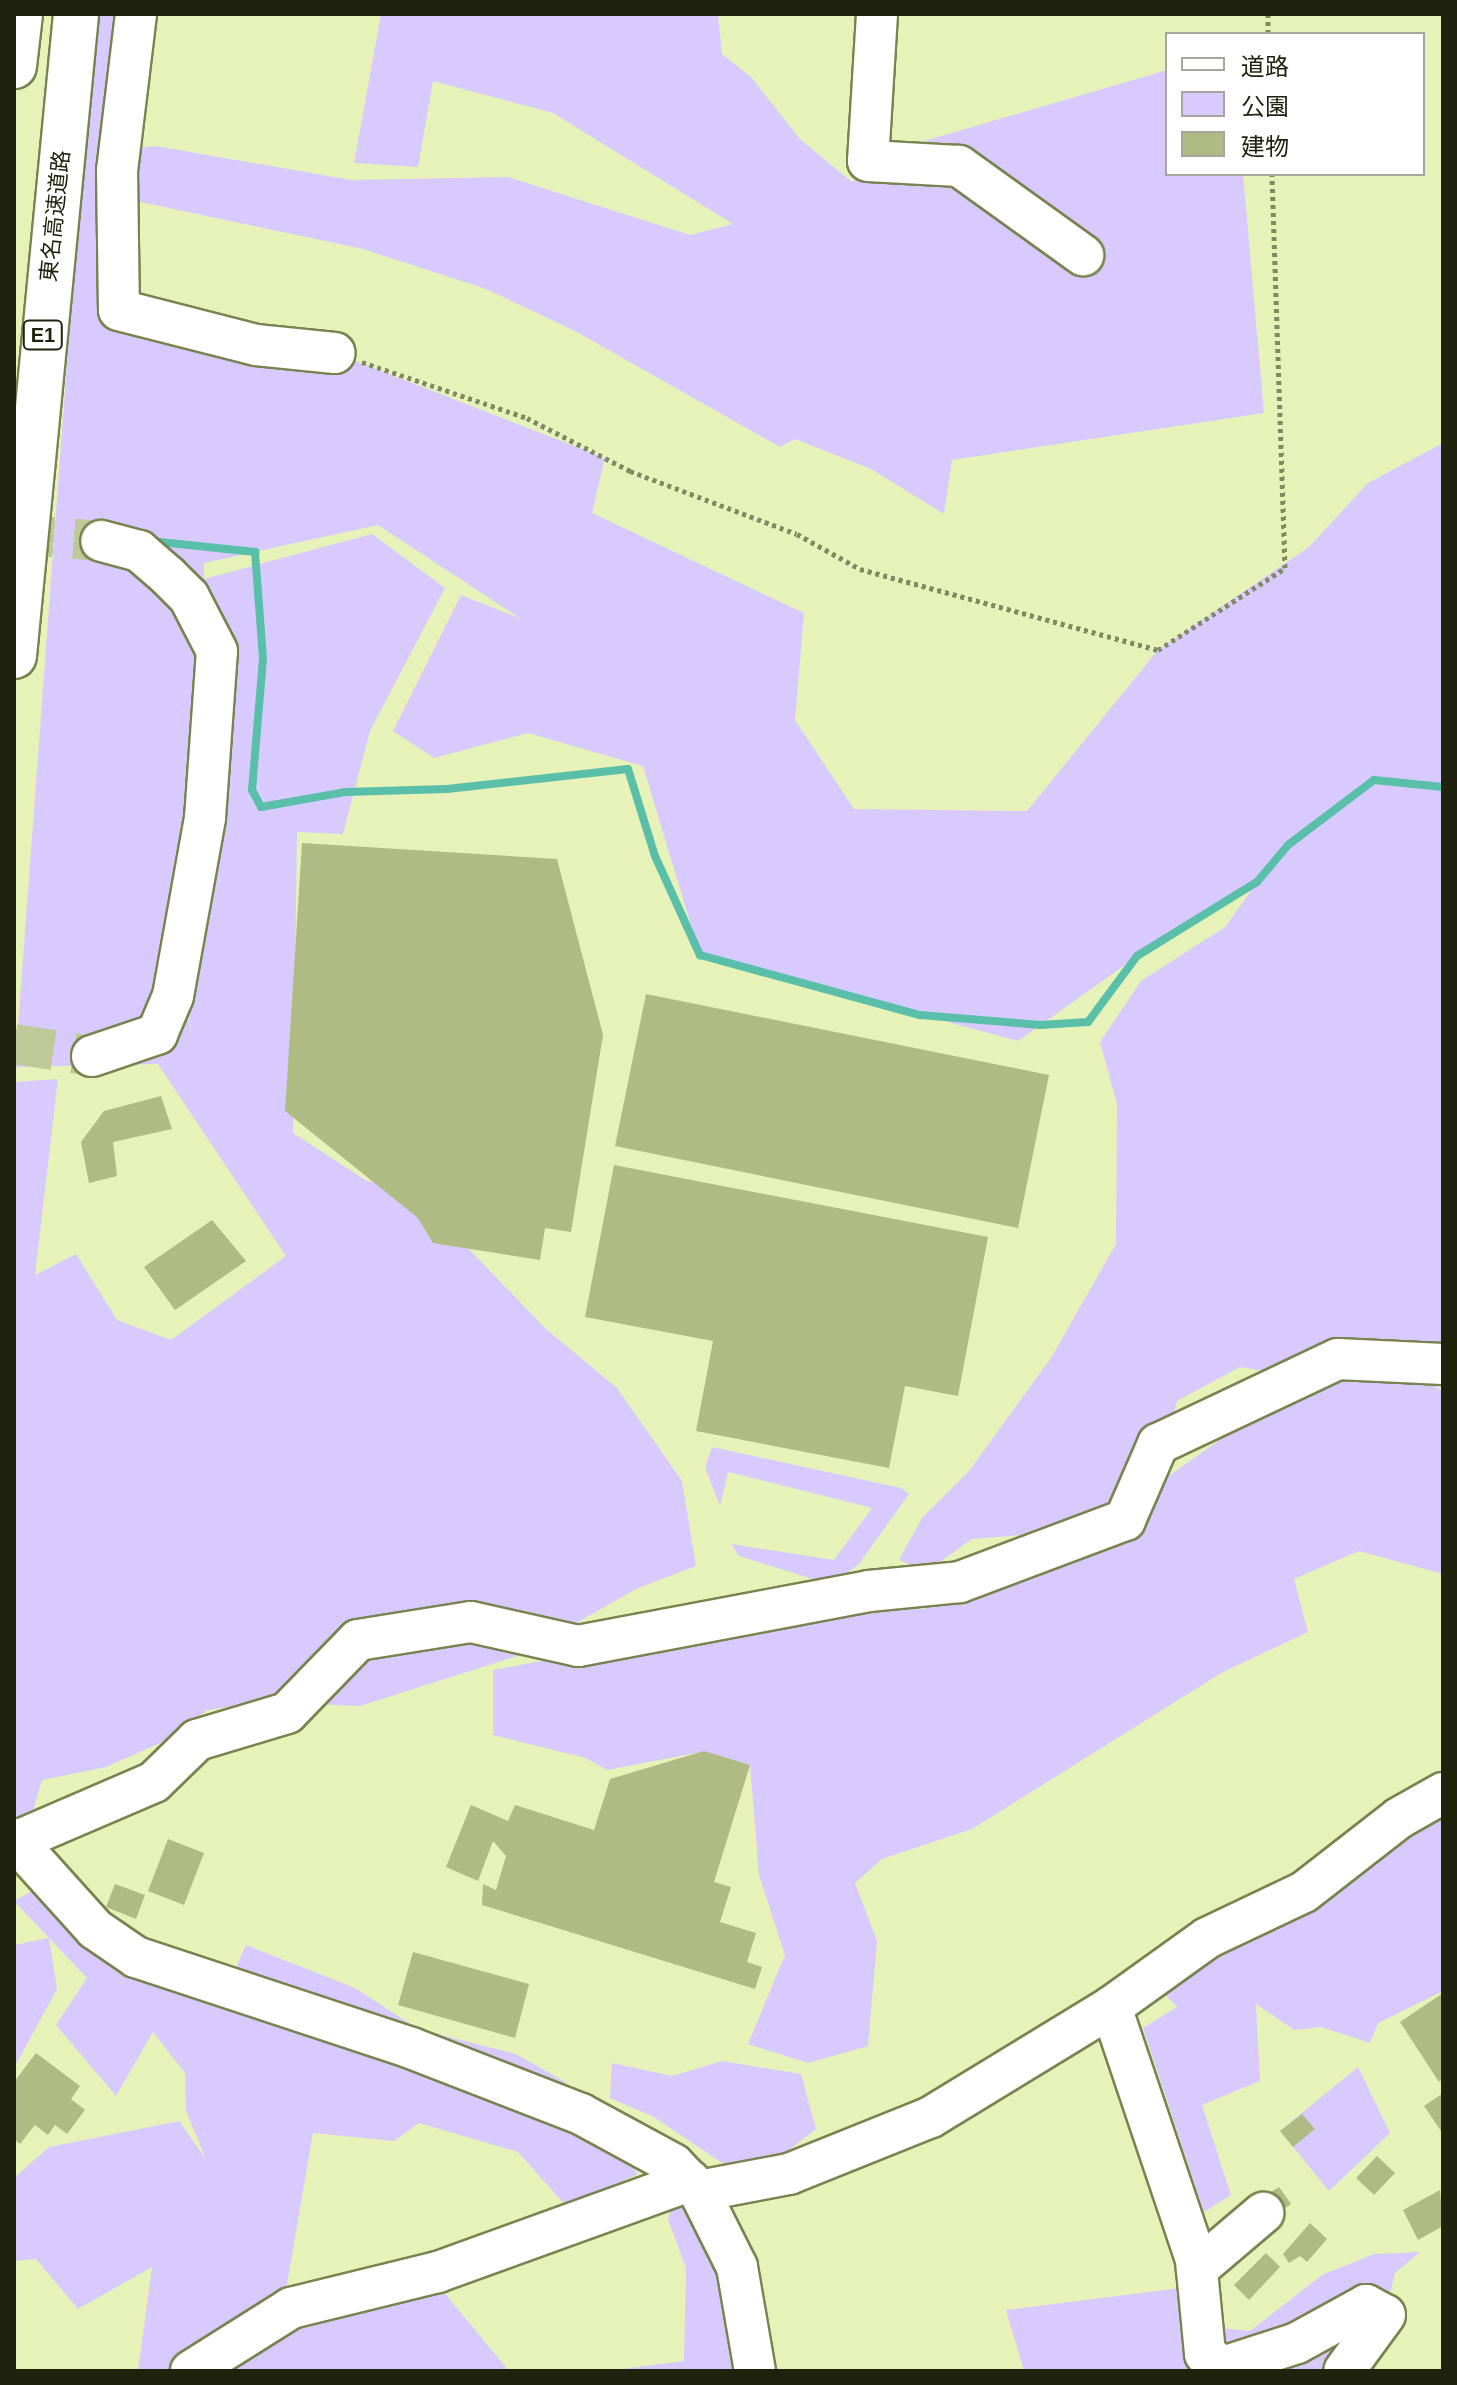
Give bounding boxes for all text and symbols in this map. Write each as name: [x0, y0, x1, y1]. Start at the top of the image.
legend: [1165, 32, 1425, 176]
text: 道路: [1241, 53, 1289, 80]
text: 公園: [1241, 93, 1289, 120]
text: 建物: [1241, 133, 1289, 160]
street label: 東名高速道路: [35, 149, 75, 283]
road number: E1: [21, 319, 65, 351]

